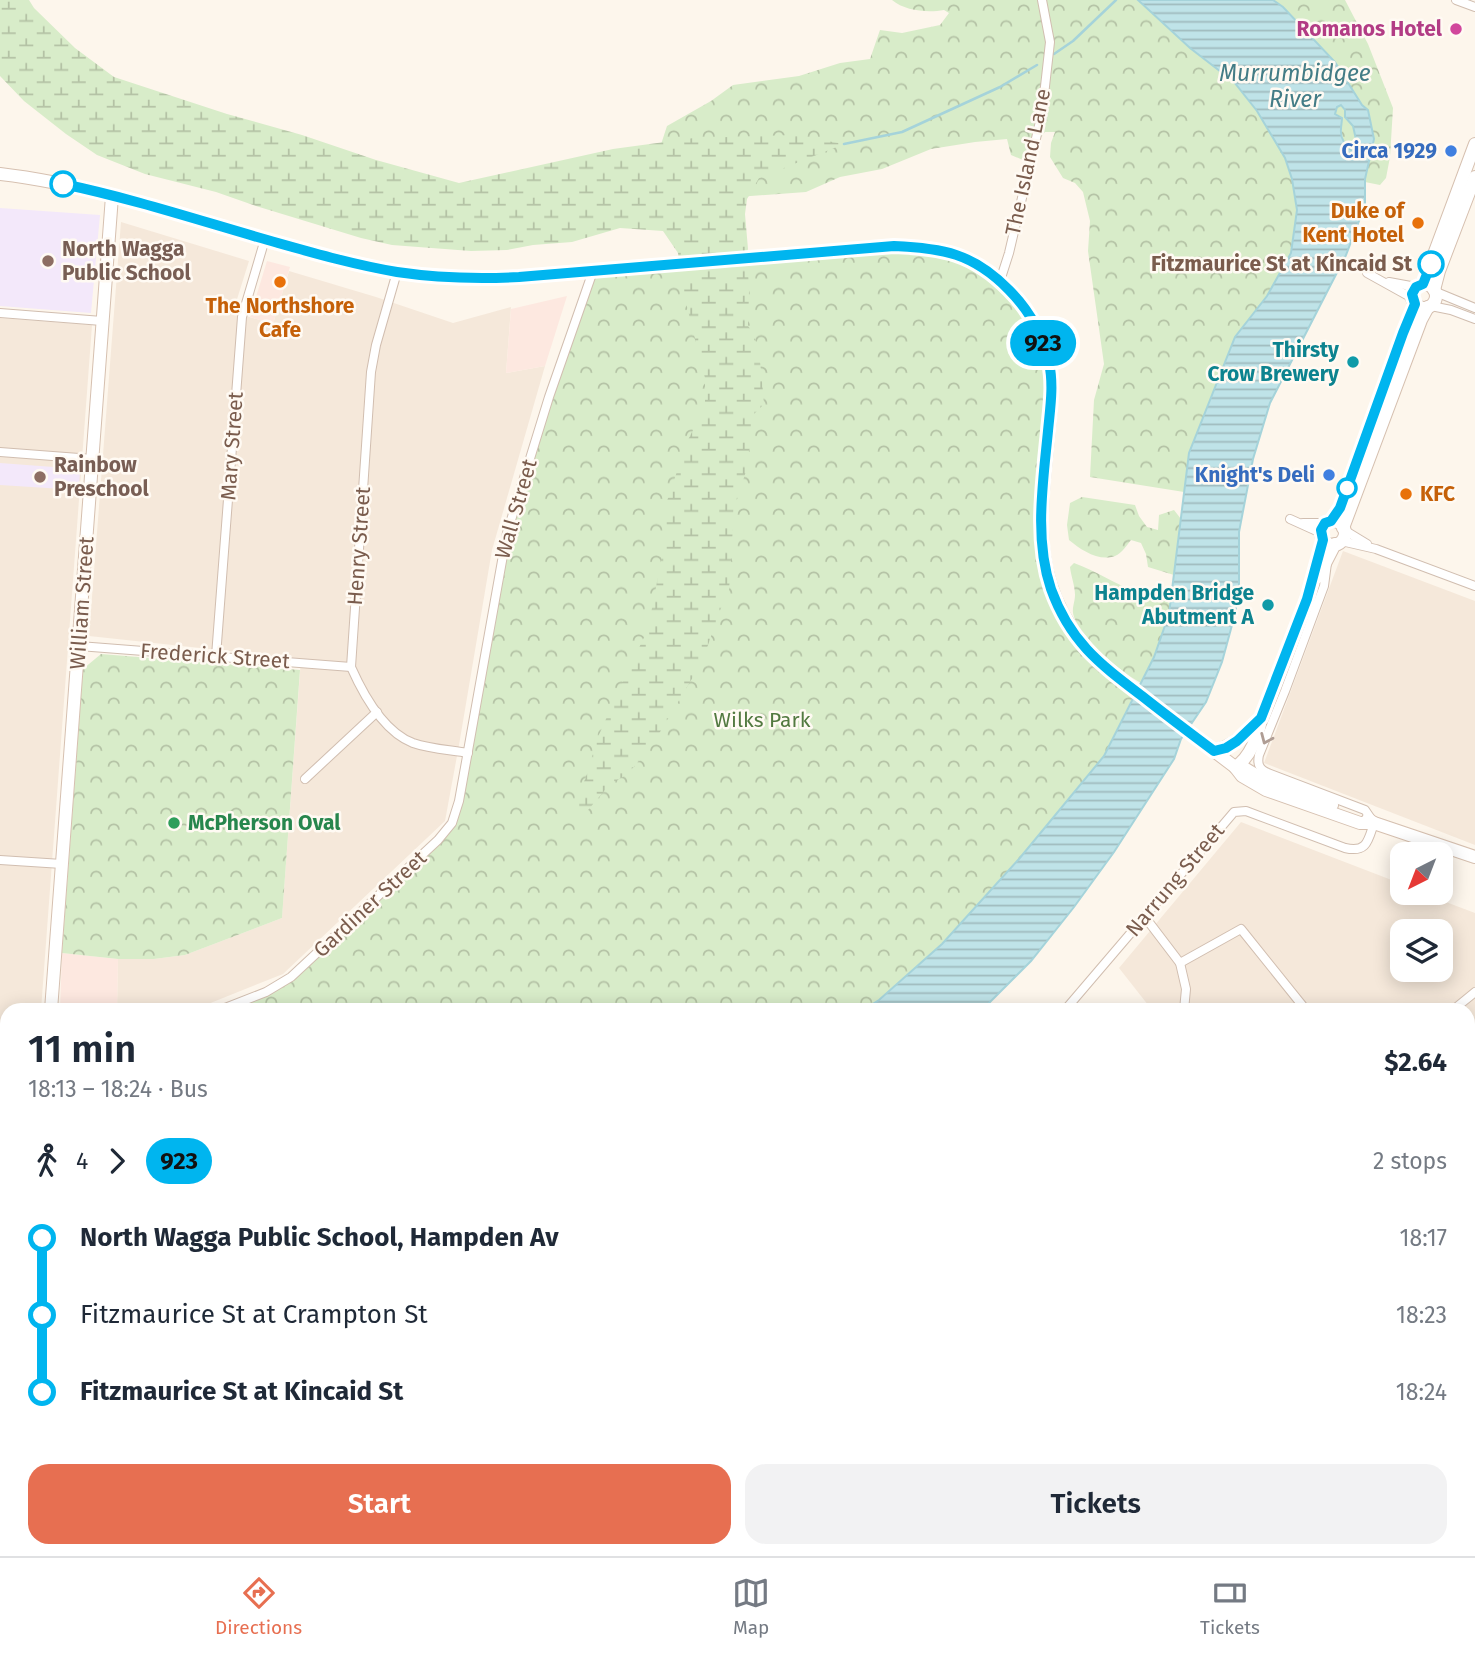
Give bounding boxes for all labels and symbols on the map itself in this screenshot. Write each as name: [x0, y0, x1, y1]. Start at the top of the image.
place label: Romanos Hotel: [1297, 16, 1443, 42]
marker: Romanos Hotel: [1448, 21, 1464, 37]
water label: Murrumbidgee River: [1219, 59, 1371, 113]
street label: The Island Lane: [1000, 86, 1056, 238]
place label: Circa 1929: [1341, 138, 1437, 164]
marker: Circa 1929: [1443, 143, 1459, 159]
unlabelled marker: [50, 171, 76, 197]
place label: Duke of Kent Hotel: [1302, 198, 1407, 248]
marker: Duke of Kent Hotel: [1410, 215, 1426, 231]
place label: North Wagga Public School: [62, 236, 192, 286]
place label: Fitzmaurice St at Kincaid St: [1151, 251, 1413, 277]
marker: Fitzmaurice St at Kincaid St: [1418, 251, 1444, 277]
marker: North Wagga Public School: [40, 253, 56, 269]
marker: The Northshore Cafe: [272, 274, 288, 290]
place label: The Northshore Cafe: [206, 293, 355, 343]
line badge: 923: [1003, 320, 1083, 366]
place label: Thirsty Crow Brewery: [1207, 337, 1339, 387]
marker: Thirsty Crow Brewery: [1345, 354, 1361, 370]
street label: Mary Street: [215, 390, 249, 501]
place label: Rainbow Preschool: [54, 452, 149, 502]
street label: Wall Street: [489, 456, 543, 562]
place label: Knight's Deli: [1195, 462, 1315, 488]
marker: Knight's Deli: [1321, 467, 1337, 483]
marker: Rainbow Preschool: [32, 469, 48, 485]
unlabelled marker: [1337, 478, 1357, 498]
place label: KFC: [1420, 481, 1455, 507]
street label: Henry Street: [342, 485, 376, 606]
marker: KFC: [1398, 486, 1414, 502]
street label: William Street: [64, 535, 100, 670]
place label: Hampden Bridge Abutment A: [1094, 580, 1255, 630]
marker: Hampden Bridge Abutment A: [1260, 597, 1276, 613]
street label: Frederick Street: [139, 638, 291, 674]
park label: Wilks Park: [714, 707, 811, 733]
one-way arrow: [1261, 732, 1275, 744]
place label: McPherson Oval: [188, 810, 341, 836]
marker: McPherson Oval: [166, 815, 182, 831]
street label: Narrung Street: [1120, 818, 1230, 942]
north arrow: [1390, 842, 1452, 905]
street label: Gardiner Street: [308, 845, 432, 963]

